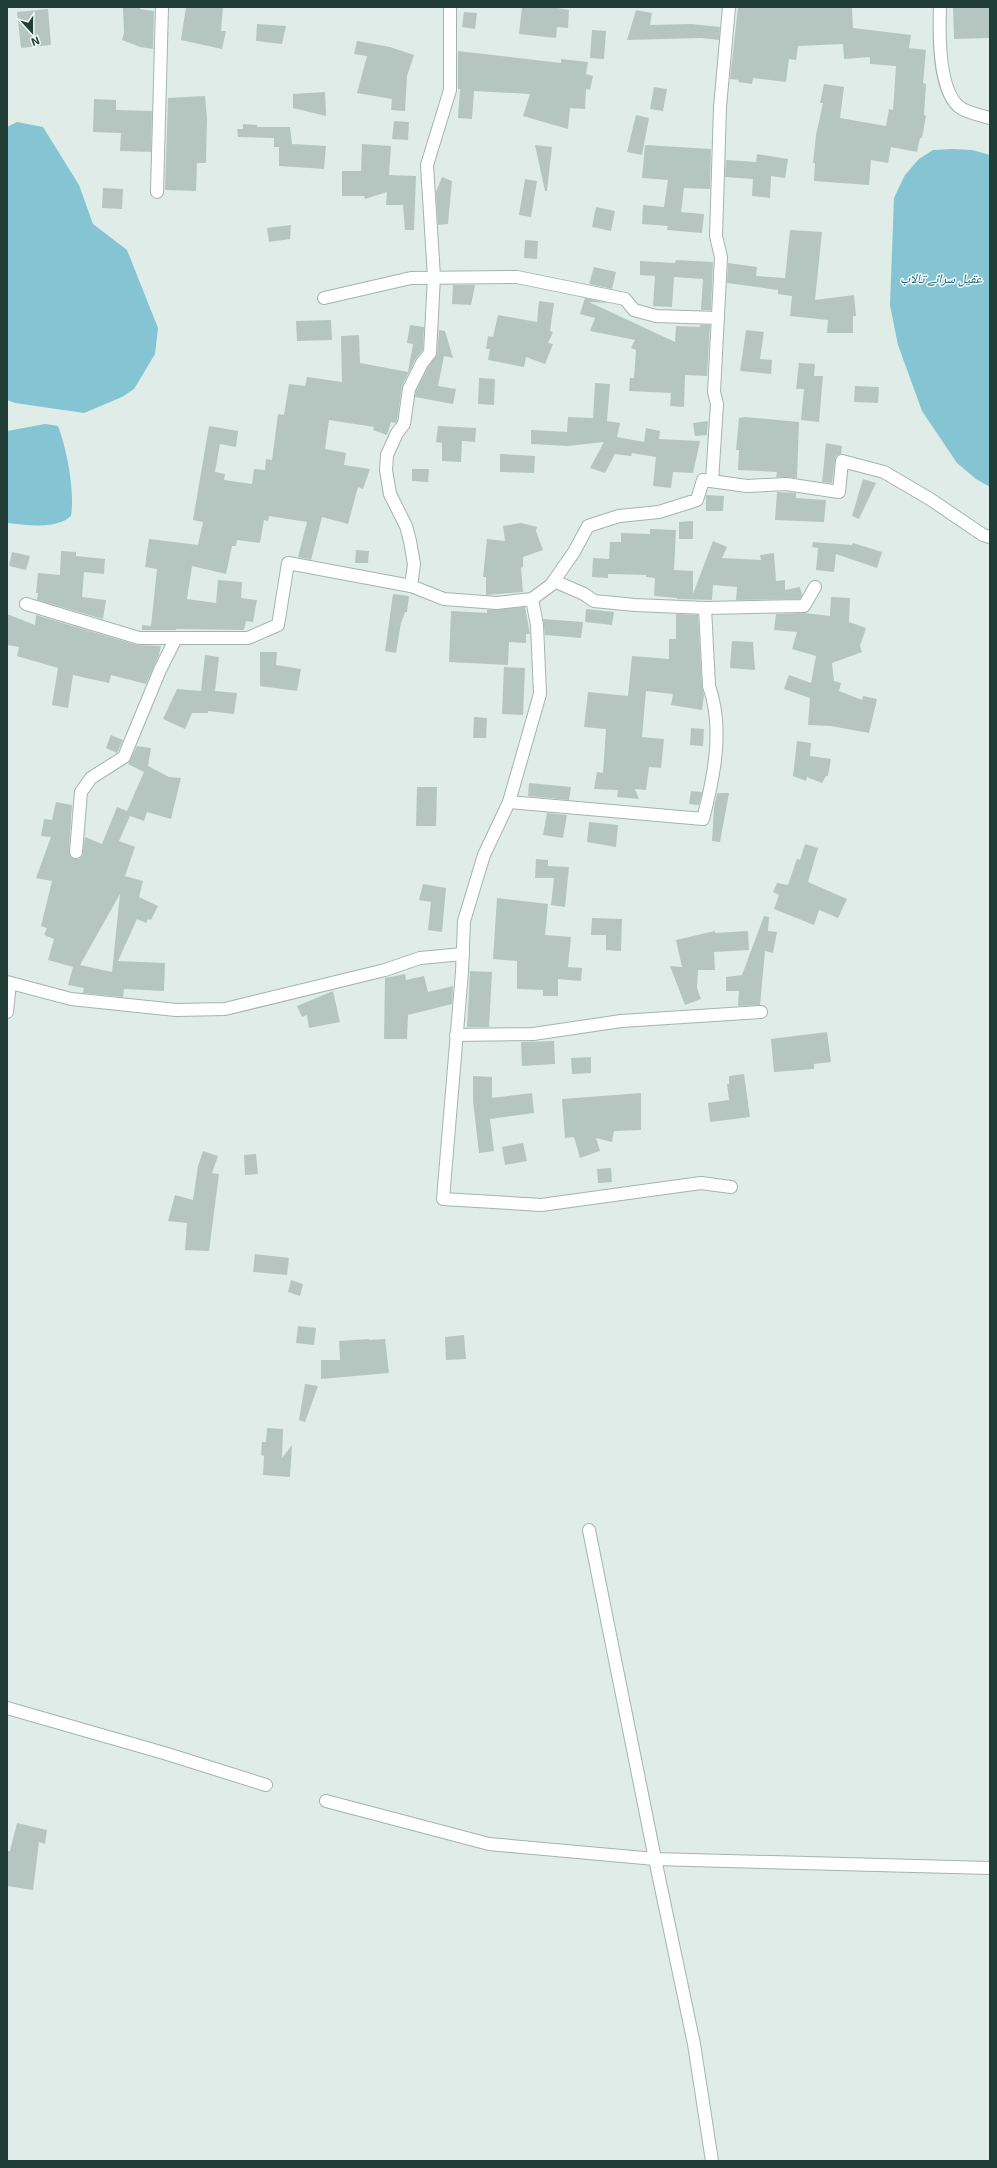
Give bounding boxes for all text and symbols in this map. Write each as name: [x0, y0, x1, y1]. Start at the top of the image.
north arrow: [12, 12, 52, 52]
text: N: [30, 34, 42, 49]
water label: عقیل سرائے تالاب: [900, 270, 982, 287]

